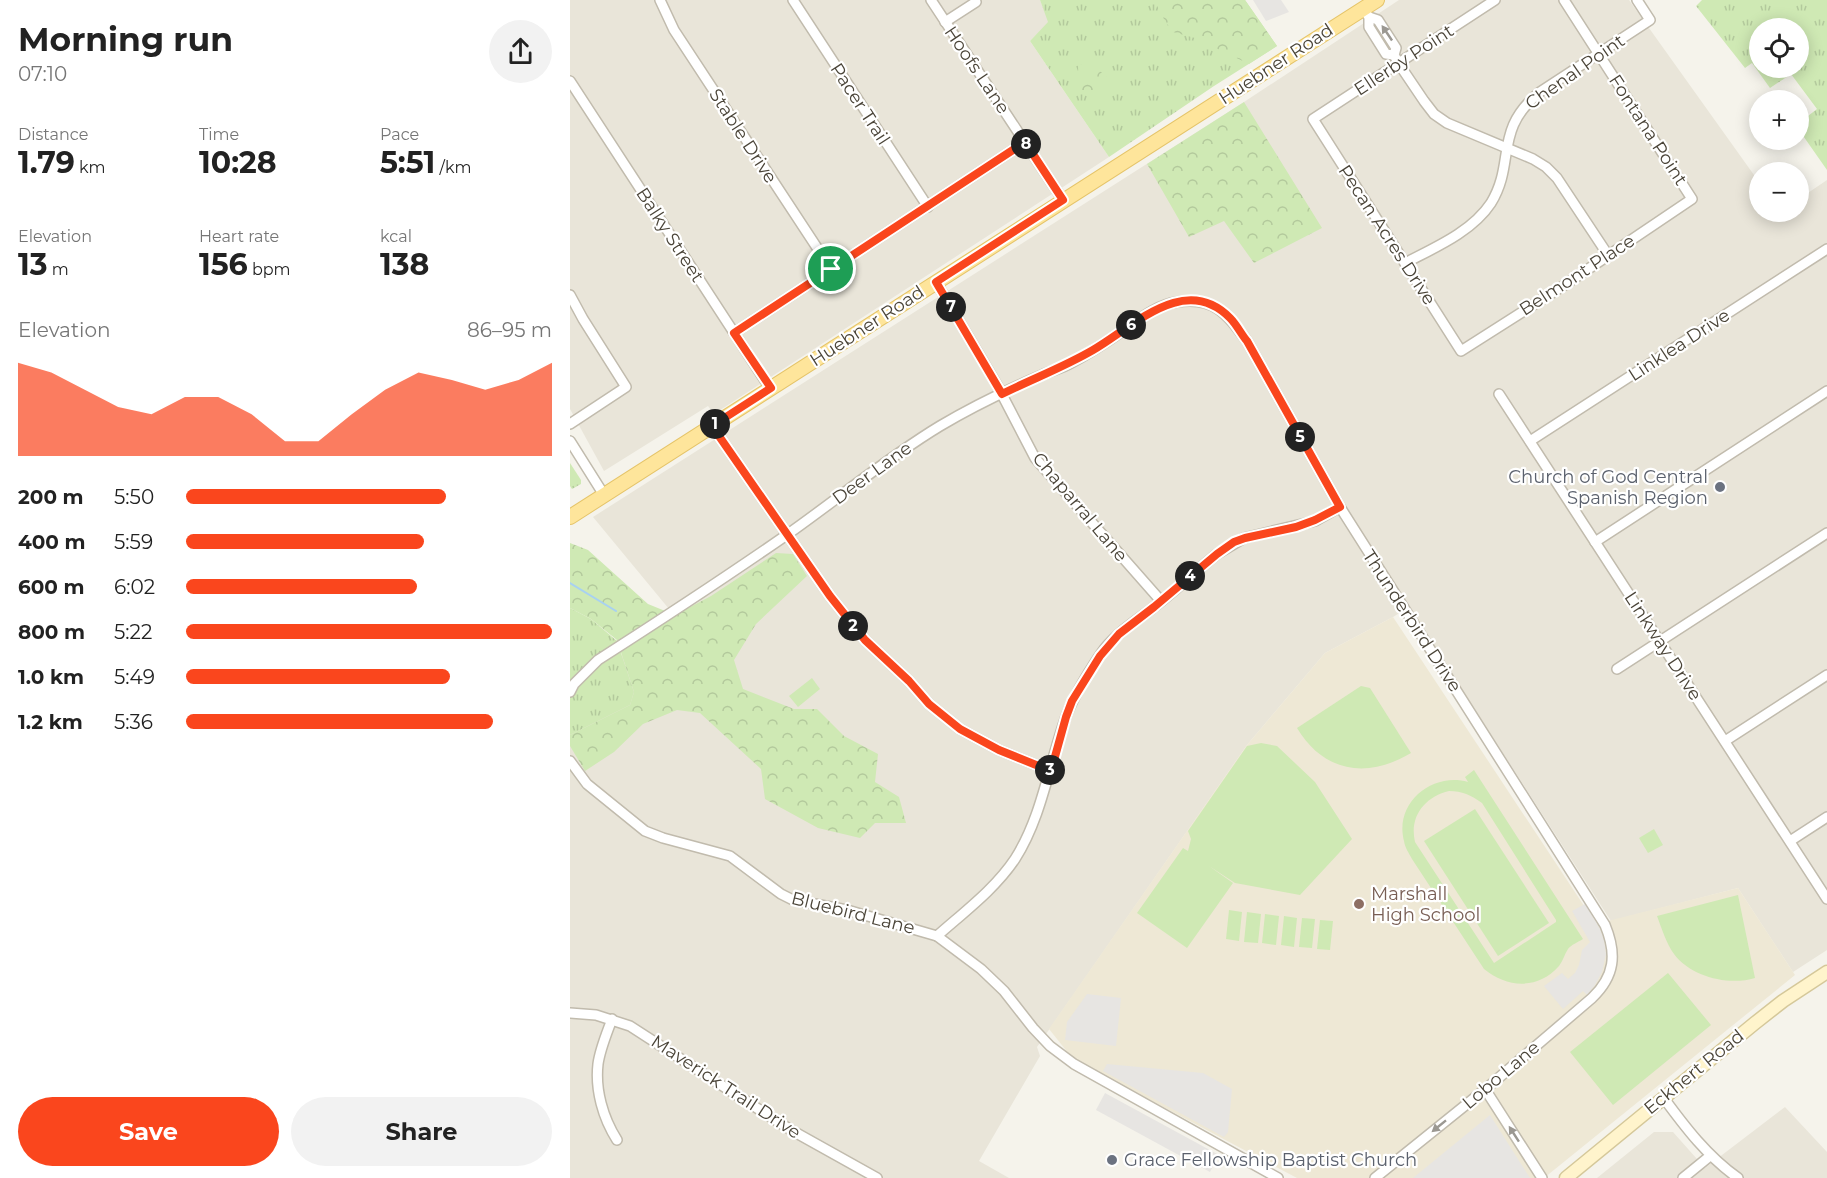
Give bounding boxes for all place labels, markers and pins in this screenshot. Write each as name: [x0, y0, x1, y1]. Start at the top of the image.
pin: 8: [1011, 129, 1041, 159]
pin: [805, 243, 856, 294]
pin: 7: [936, 292, 966, 322]
pin: 6: [1116, 310, 1146, 340]
pin: 1: [700, 409, 730, 439]
pin: 5: [1285, 422, 1315, 452]
place label: Church of God Central Spanish Region: [1508, 466, 1708, 509]
marker: Church of God Central Spanish Region: [1713, 480, 1727, 494]
pin: 4: [1175, 561, 1205, 591]
pin: 2: [838, 611, 868, 641]
pin: 3: [1035, 755, 1065, 785]
place label: Marshall High School: [1371, 883, 1480, 926]
marker: Marshall High School: [1352, 897, 1366, 911]
place label: Grace Fellowship Baptist Church: [1124, 1149, 1417, 1171]
marker: Grace Fellowship Baptist Church: [1105, 1153, 1119, 1167]

